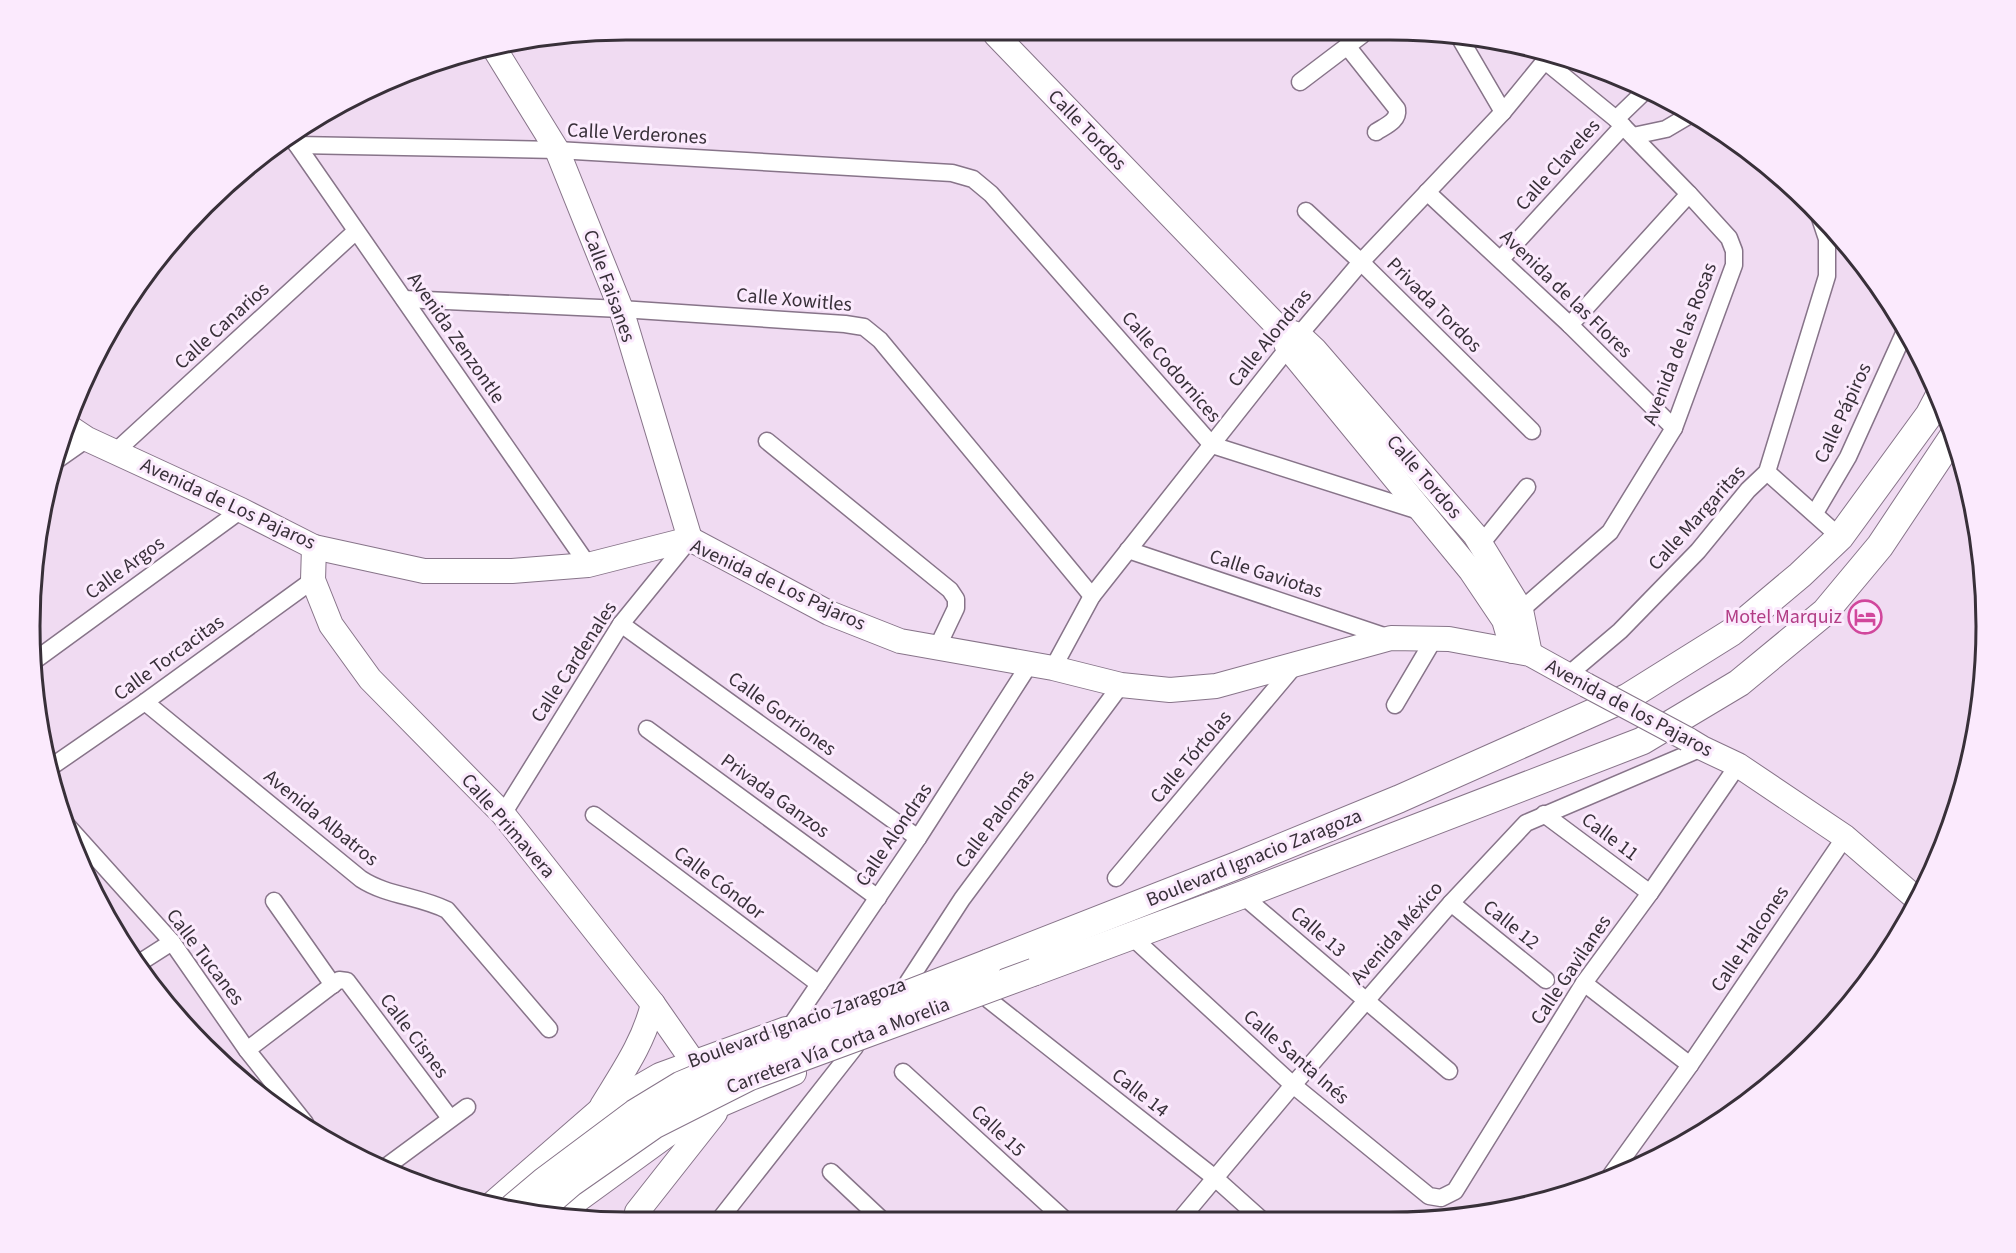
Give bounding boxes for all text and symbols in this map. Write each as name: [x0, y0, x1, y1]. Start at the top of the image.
street label: Calle Tordos: [1041, 83, 1133, 177]
street label: Calle Claveles: [1509, 113, 1607, 217]
street label: Calle Verderones: [566, 116, 708, 152]
street label: Avenida de las Flores: [1494, 223, 1638, 365]
street label: Calle Faisanes: [576, 226, 642, 346]
street label: Privada Tordos: [1380, 251, 1488, 359]
street label: Avenida de las Rosas: [1636, 259, 1724, 429]
street label: Avenida Zenzontle: [400, 267, 512, 409]
street label: Calle Canarios: [168, 276, 276, 376]
street label: Calle Xowitles: [735, 281, 853, 319]
street label: Calle Alondras: [1222, 283, 1318, 393]
street label: Calle Codornices: [1115, 305, 1227, 429]
street label: Calle Pápiros: [1807, 358, 1879, 468]
street label: Calle Tordos: [1380, 429, 1468, 525]
street label: Avenida de Los Pajaros: [136, 451, 320, 557]
street label: Calle Margaritas: [1642, 459, 1752, 577]
street label: Calle Argos: [79, 530, 171, 606]
street label: Avenida de Los Pajaros: [686, 532, 870, 638]
street label: Calle Gaviotas: [1206, 543, 1326, 605]
street label: Calle Cardenales: [524, 596, 624, 728]
hotel icon: Motel Marquiz: [1847, 599, 1883, 635]
place label: Motel Marquiz: [1725, 603, 1842, 631]
street label: Calle Torcacitas: [108, 608, 230, 708]
street label: Avenida de los Pajaros: [1540, 652, 1718, 764]
street label: Calle Gorriones: [722, 665, 842, 763]
street label: Calle Tórtolas: [1144, 704, 1238, 810]
street label: Privada Ganzos: [715, 747, 835, 845]
street label: Avenida Albatros: [258, 763, 384, 873]
street label: Calle Palomas: [949, 764, 1041, 874]
street label: Calle Primavera: [454, 767, 562, 885]
street label: Calle Alondras: [849, 778, 939, 892]
street label: Boulevard Ignacio Zaragoza: [1142, 802, 1366, 914]
street label: Calle 11: [1575, 806, 1645, 868]
street label: Calle Cóndor: [668, 839, 770, 927]
street label: Avenida México: [1344, 875, 1450, 991]
street label: Calle Halcones: [1704, 880, 1796, 998]
street label: Calle 12: [1477, 894, 1545, 957]
street label: Calle 13: [1284, 900, 1352, 964]
street label: Calle Tucanes: [159, 903, 251, 1011]
street label: Calle Gavilanes: [1524, 910, 1618, 1030]
street label: Boulevard Ignacio Zaragoza: [684, 970, 910, 1076]
street label: Calle Cisnes: [373, 988, 455, 1084]
street label: Carretera Vía Corta a Morelia: [722, 990, 954, 1102]
street label: Calle Santa Inés: [1237, 1003, 1355, 1111]
street label: Calle 14: [1106, 1062, 1174, 1124]
street label: Calle 15: [965, 1098, 1031, 1164]

